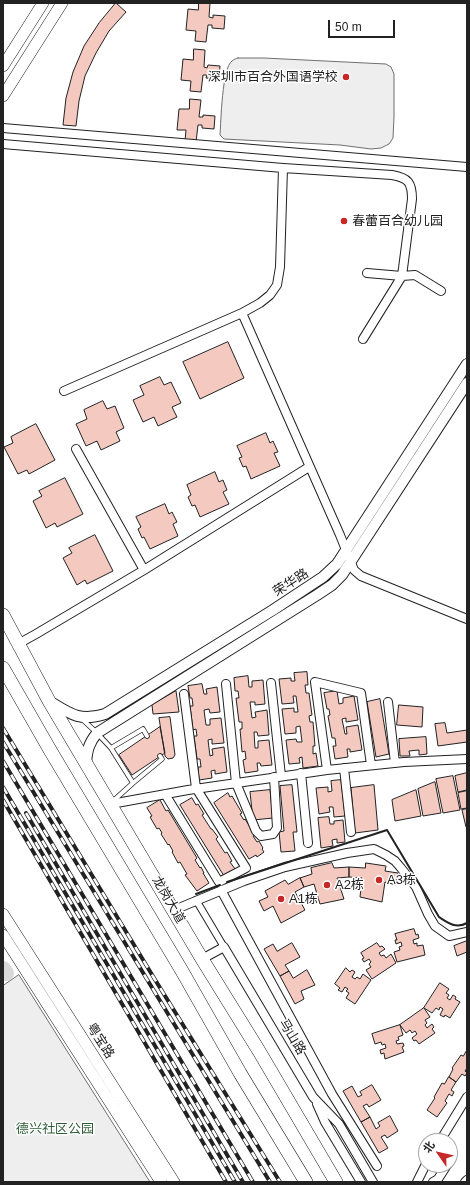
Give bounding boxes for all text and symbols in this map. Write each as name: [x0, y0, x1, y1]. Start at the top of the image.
scale bar: [330, 12, 397, 38]
text: 50 m: [335, 20, 362, 34]
place label: 深圳市百合外国语学校: [208, 69, 338, 85]
marker: 深圳市百合外国语学校: [341, 72, 351, 82]
place label: 春蕾百合幼儿园: [352, 213, 443, 229]
marker: 春蕾百合幼儿园: [339, 216, 349, 226]
street label: 荣华路: [270, 566, 312, 600]
place label: A3栋: [387, 872, 416, 888]
street label: 龙岗大道: [148, 874, 188, 926]
marker: A3栋: [374, 875, 384, 885]
place label: A2栋: [335, 877, 364, 893]
marker: A2栋: [322, 880, 332, 890]
place label: A1栋: [289, 891, 318, 907]
marker: A1栋: [276, 894, 286, 904]
street label: 马山路: [275, 1016, 309, 1058]
street label: 粤宝路: [83, 1020, 117, 1062]
park label: 德兴社区公园: [16, 1121, 94, 1137]
north arrow: [418, 1133, 458, 1173]
text: 北: [421, 1139, 437, 1155]

